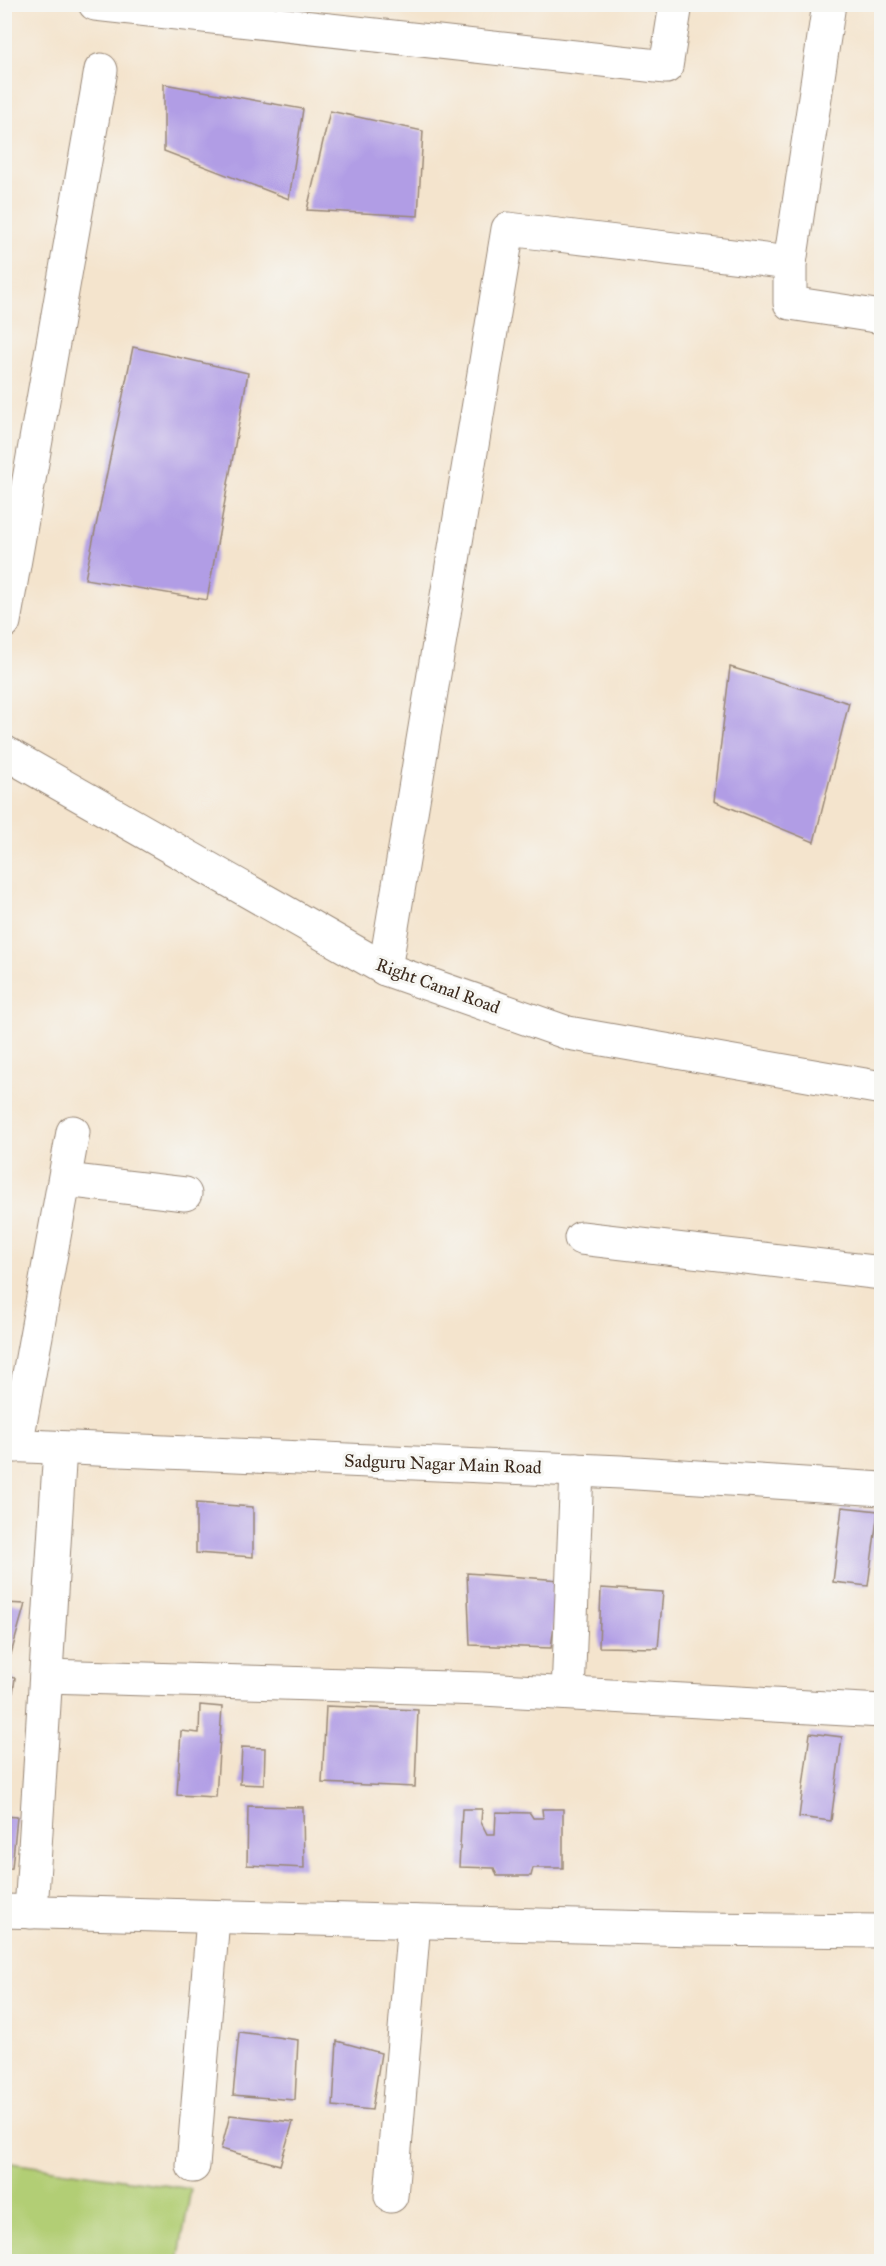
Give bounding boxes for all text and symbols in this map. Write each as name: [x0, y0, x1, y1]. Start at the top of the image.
street label: Right Canal Road: [373, 953, 503, 1020]
street label: Sadguru Nagar Main Road: [344, 1450, 542, 1479]

